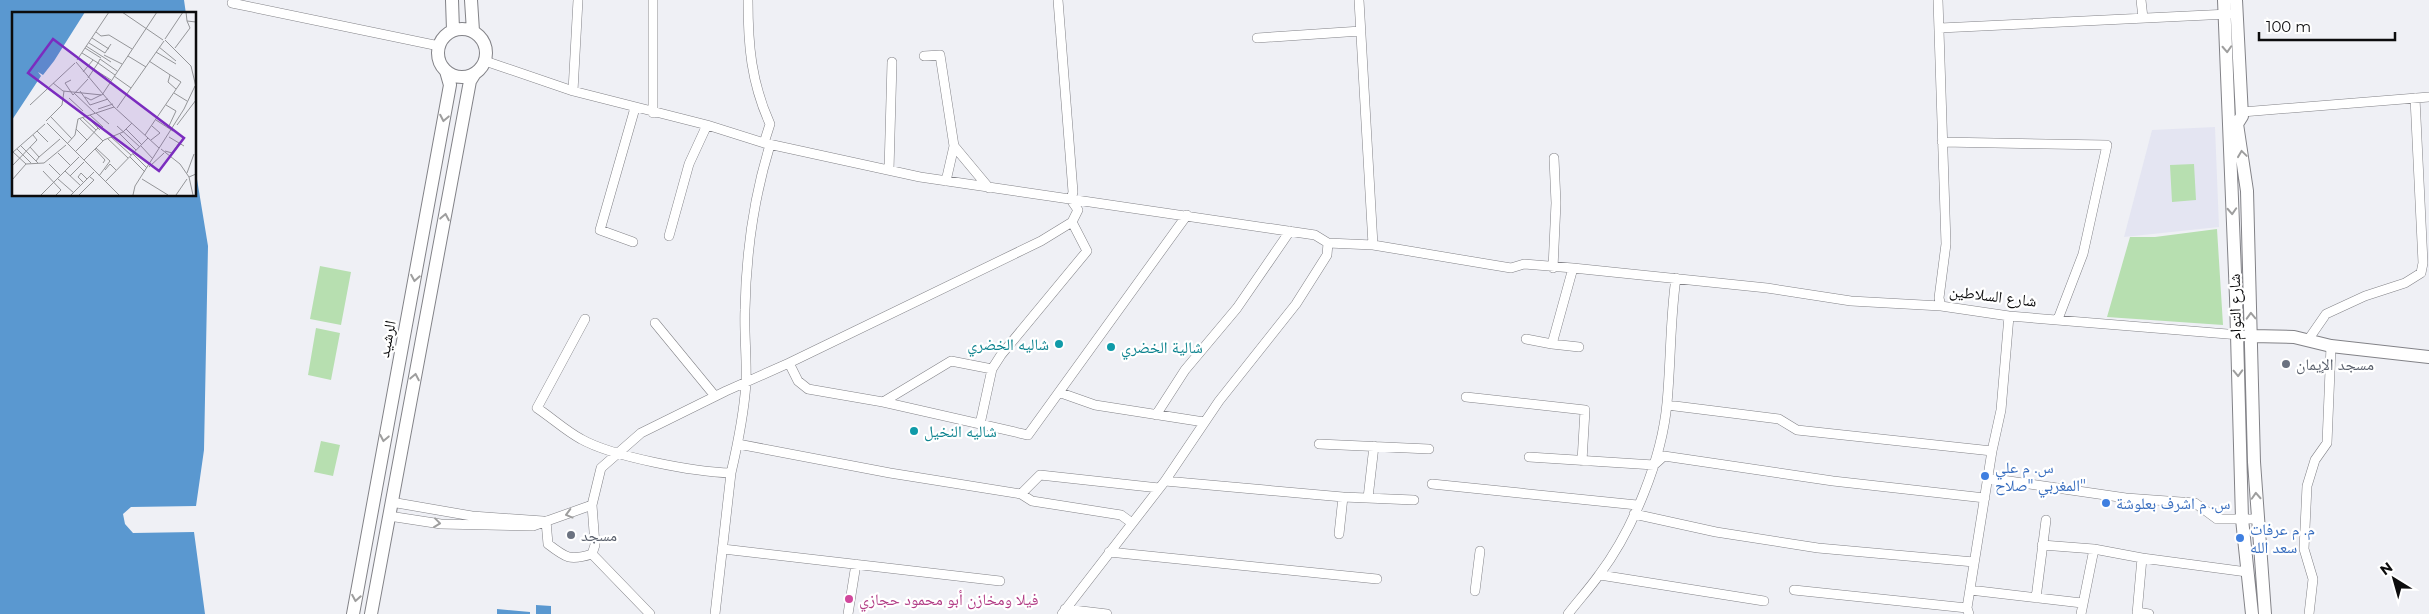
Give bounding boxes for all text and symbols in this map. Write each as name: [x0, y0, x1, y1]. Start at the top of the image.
scale bar: [2259, 10, 2395, 42]
inset map: [12, 12, 196, 196]
text: 100 m: [2266, 17, 2311, 36]
one-way arrow: [2221, 45, 2232, 53]
one-way arrow: [440, 114, 450, 123]
one-way arrow: [2237, 149, 2247, 158]
one-way arrow: [2227, 208, 2237, 215]
one-way arrow: [439, 213, 450, 221]
street label: شارع التوام: [2225, 273, 2246, 341]
one-way arrow: [410, 274, 420, 282]
street label: شارع السلاطين: [1948, 281, 2038, 312]
one-way arrow: [2246, 311, 2256, 319]
street label: الرشيد: [374, 319, 400, 359]
place label: شاليه الخضري: [967, 335, 1049, 357]
marker: شاليه الخضري: [1053, 338, 1065, 350]
place label: شالية الخضري: [1121, 338, 1203, 360]
marker: شالية الخضري: [1105, 341, 1117, 353]
place label: مسجد الإيمان: [2296, 355, 2374, 375]
marker: مسجد الإيمان: [2280, 358, 2292, 370]
one-way arrow: [2233, 370, 2244, 378]
one-way arrow: [409, 372, 419, 381]
place label: شاليه النخيل: [924, 422, 997, 442]
marker: شاليه النخيل: [908, 425, 920, 437]
one-way arrow: [380, 433, 390, 442]
place label: س. م علي المغربي "صلاح": [1995, 458, 2086, 498]
marker: س. م علي المغربي "صلاح": [1979, 470, 1991, 482]
one-way arrow: [2251, 491, 2262, 499]
place label: س. م اشرف بعلوشة: [2116, 494, 2231, 514]
marker: س. م اشرف بعلوشة: [2100, 497, 2112, 509]
one-way arrow: [565, 508, 574, 518]
one-way arrow: [433, 517, 441, 528]
place label: م. م عرفات سعد الله: [2250, 520, 2315, 557]
place label: مسجد: [581, 526, 617, 545]
marker: مسجد: [565, 529, 577, 541]
marker: م. م عرفات سعد الله: [2234, 532, 2246, 544]
north arrow: [2369, 554, 2419, 604]
text: N: [2376, 558, 2396, 579]
place label: فيلا ومخازن أبو محمود حجازي: [859, 590, 1038, 612]
one-way arrow: [351, 593, 361, 602]
marker: فيلا ومخازن أبو محمود حجازي: [843, 593, 855, 605]

